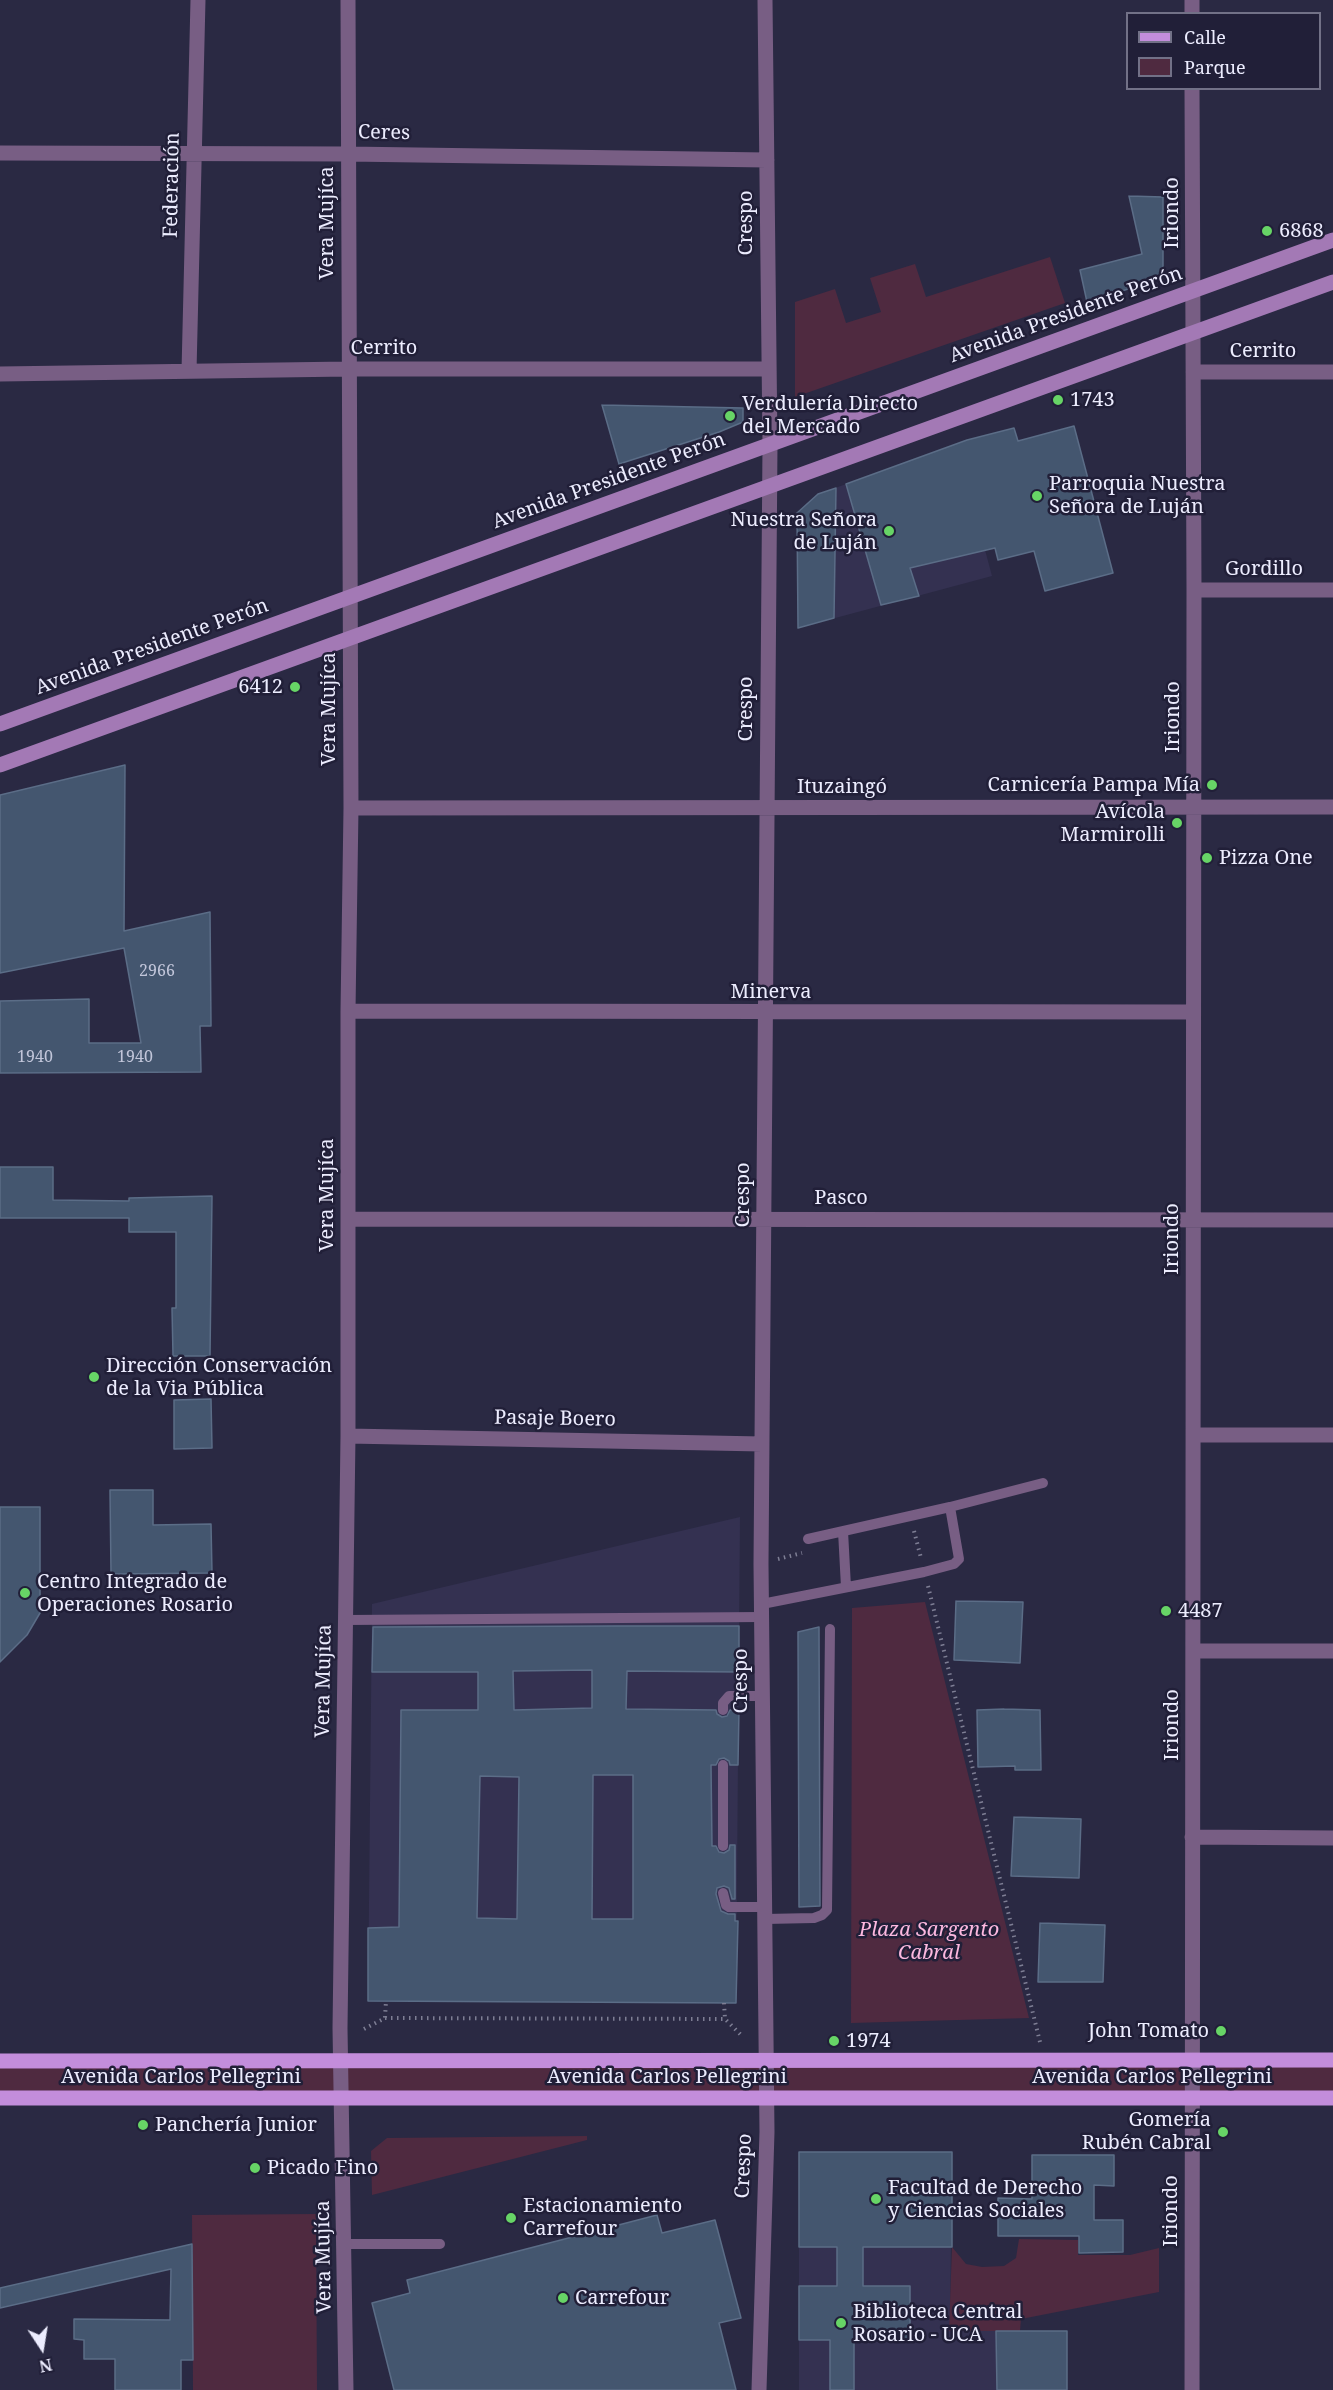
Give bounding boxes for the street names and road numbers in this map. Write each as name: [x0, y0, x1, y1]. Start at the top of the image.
street label: Ceres: [358, 121, 410, 145]
street label: Federación: [159, 132, 185, 238]
street label: Vera Mujíca: [315, 166, 339, 280]
street label: Iriondo: [1160, 177, 1184, 249]
street label: Crespo: [734, 190, 758, 256]
street label: Avenida Presidente Perón: [946, 262, 1186, 368]
street label: Cerrito: [351, 336, 417, 360]
street label: Cerrito: [1230, 339, 1296, 363]
street label: Avenida Presidente Perón: [489, 428, 729, 534]
street label: Gordillo: [1225, 557, 1303, 581]
street label: Avenida Presidente Perón: [32, 594, 272, 700]
street label: Vera Mujíca: [317, 652, 341, 766]
street label: Crespo: [734, 676, 758, 742]
street label: Iriondo: [1161, 681, 1185, 753]
street label: Ituzaingó: [797, 775, 887, 799]
street label: Minerva: [730, 980, 812, 1004]
street label: Vera Mujíca: [315, 1138, 339, 1252]
street label: Crespo: [731, 1162, 755, 1228]
street label: Pasco: [814, 1186, 868, 1210]
street label: Iriondo: [1160, 1203, 1184, 1275]
street label: Pasaje Boero: [494, 1406, 616, 1432]
street label: Vera Mujíca: [311, 1624, 337, 1738]
street label: Crespo: [729, 1648, 753, 1714]
street label: Iriondo: [1160, 1689, 1184, 1761]
street label: Avenida Carlos Pellegrini: [61, 2065, 301, 2089]
street label: Avenida Carlos Pellegrini: [547, 2065, 787, 2089]
street label: Avenida Carlos Pellegrini: [1032, 2065, 1272, 2089]
street label: Crespo: [731, 2133, 757, 2199]
street label: Iriondo: [1159, 2175, 1183, 2247]
street label: Vera Mujíca: [311, 2200, 337, 2314]

